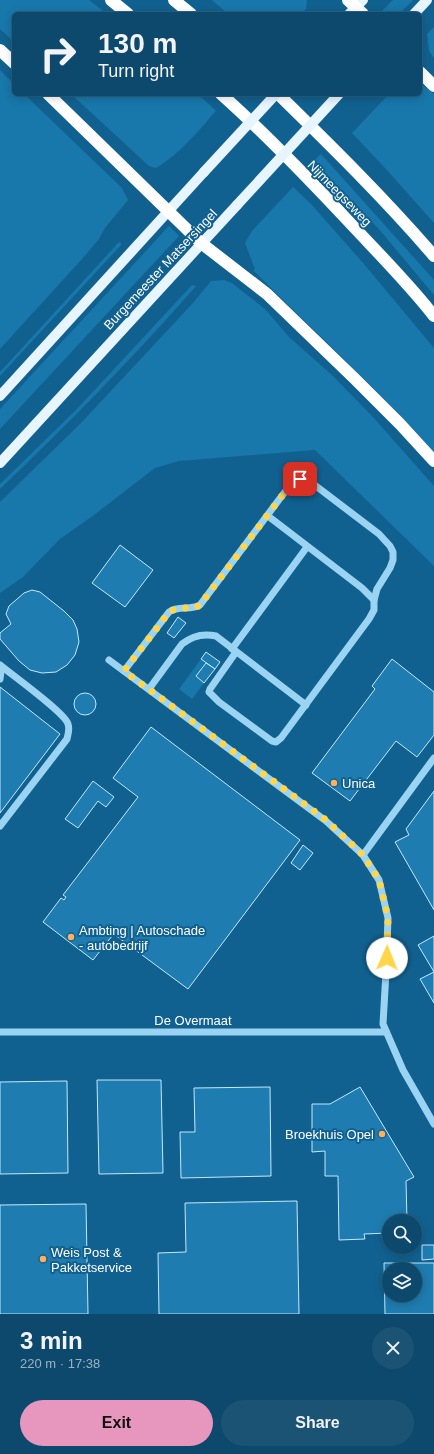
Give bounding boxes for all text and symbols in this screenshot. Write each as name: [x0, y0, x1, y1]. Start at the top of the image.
icon: right: [32, 28, 84, 80]
text: 130 m: [98, 28, 177, 59]
text: Turn right: [98, 61, 174, 81]
street label: Nijmeegseweg: [305, 157, 375, 229]
street label: Burgemeester Matsersingel: [101, 206, 220, 333]
pin: [283, 462, 317, 496]
icon: arrive: [289, 468, 311, 490]
place label: Unica: [342, 776, 376, 791]
marker: Unica: [329, 778, 339, 788]
place label: Ambting | Autoschade - autobedrijf: [79, 923, 205, 953]
marker: Ambting | Autoschade - autobedrijf: [66, 932, 76, 942]
position arrow: [366, 937, 408, 979]
street label: De Overmaat: [154, 1013, 232, 1028]
place label: Broekhuis Opel: [285, 1127, 374, 1142]
marker: Broekhuis Opel: [377, 1129, 387, 1139]
map controls: [382, 1214, 422, 1302]
button: search: [382, 1214, 422, 1254]
place label: Weis Post & Pakketservice: [51, 1245, 132, 1275]
marker: Weis Post & Pakketservice: [38, 1254, 48, 1264]
button: layers: [382, 1262, 422, 1302]
text: 3 min: [20, 1327, 83, 1354]
button: close: [372, 1327, 414, 1369]
text: 220 m · 17:38: [20, 1356, 100, 1371]
button: Exit: [20, 1400, 213, 1446]
button: Share: [221, 1400, 414, 1446]

